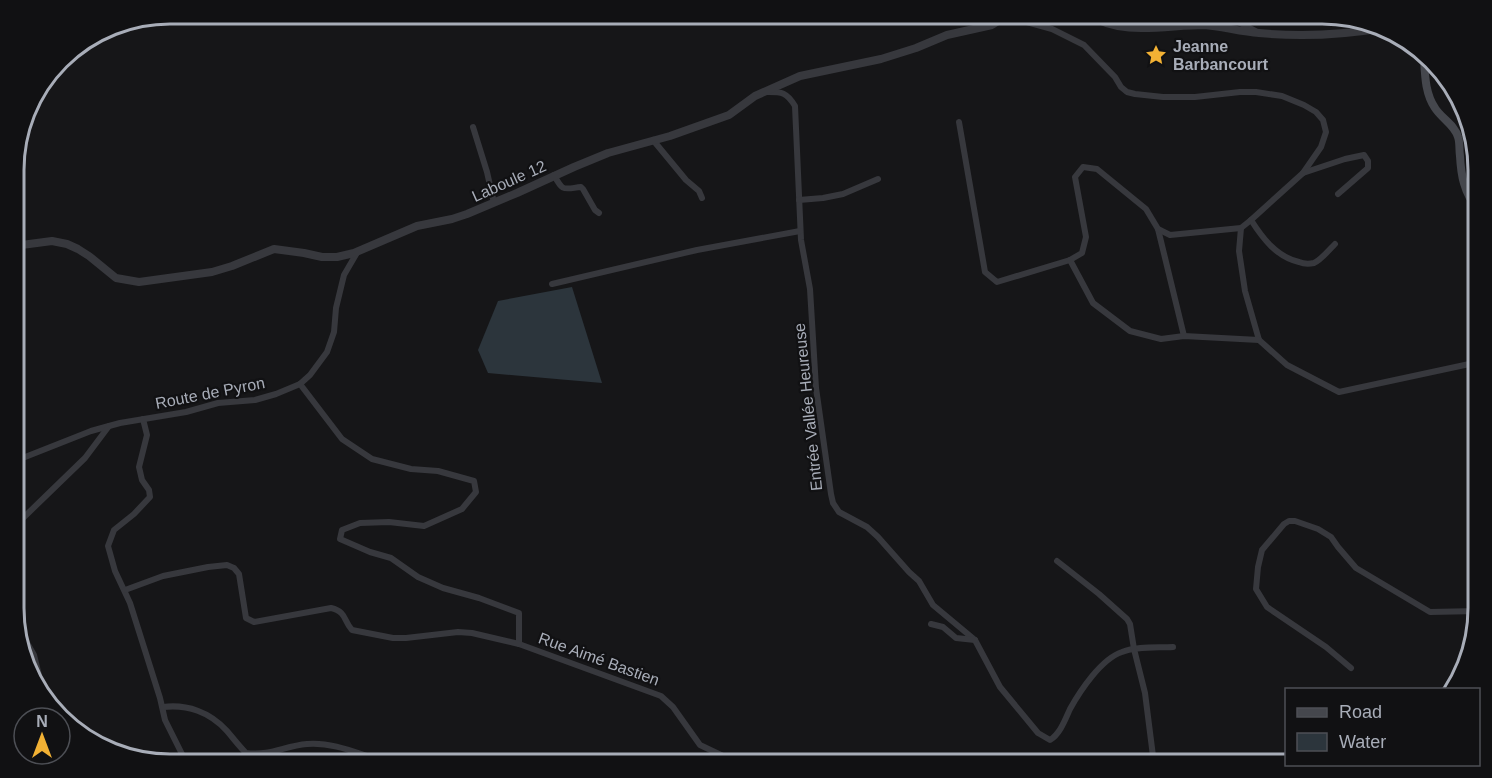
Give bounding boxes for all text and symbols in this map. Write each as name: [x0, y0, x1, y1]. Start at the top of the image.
place label: Jeanne Barbancourt: [1173, 38, 1269, 73]
place icon: Jeanne Barbancourt: [1144, 43, 1168, 67]
street label: Laboule 12: [469, 157, 549, 205]
street label: Entrée Vallée Heureuse: [791, 322, 825, 492]
street label: Route de Pyron: [154, 374, 266, 412]
street label: Rue Aimé Bastien: [536, 629, 662, 689]
legend: [1285, 688, 1480, 766]
text: Road: [1339, 702, 1382, 722]
north arrow: [12, 706, 72, 766]
text: N: [36, 713, 48, 730]
text: Water: [1339, 732, 1386, 752]

